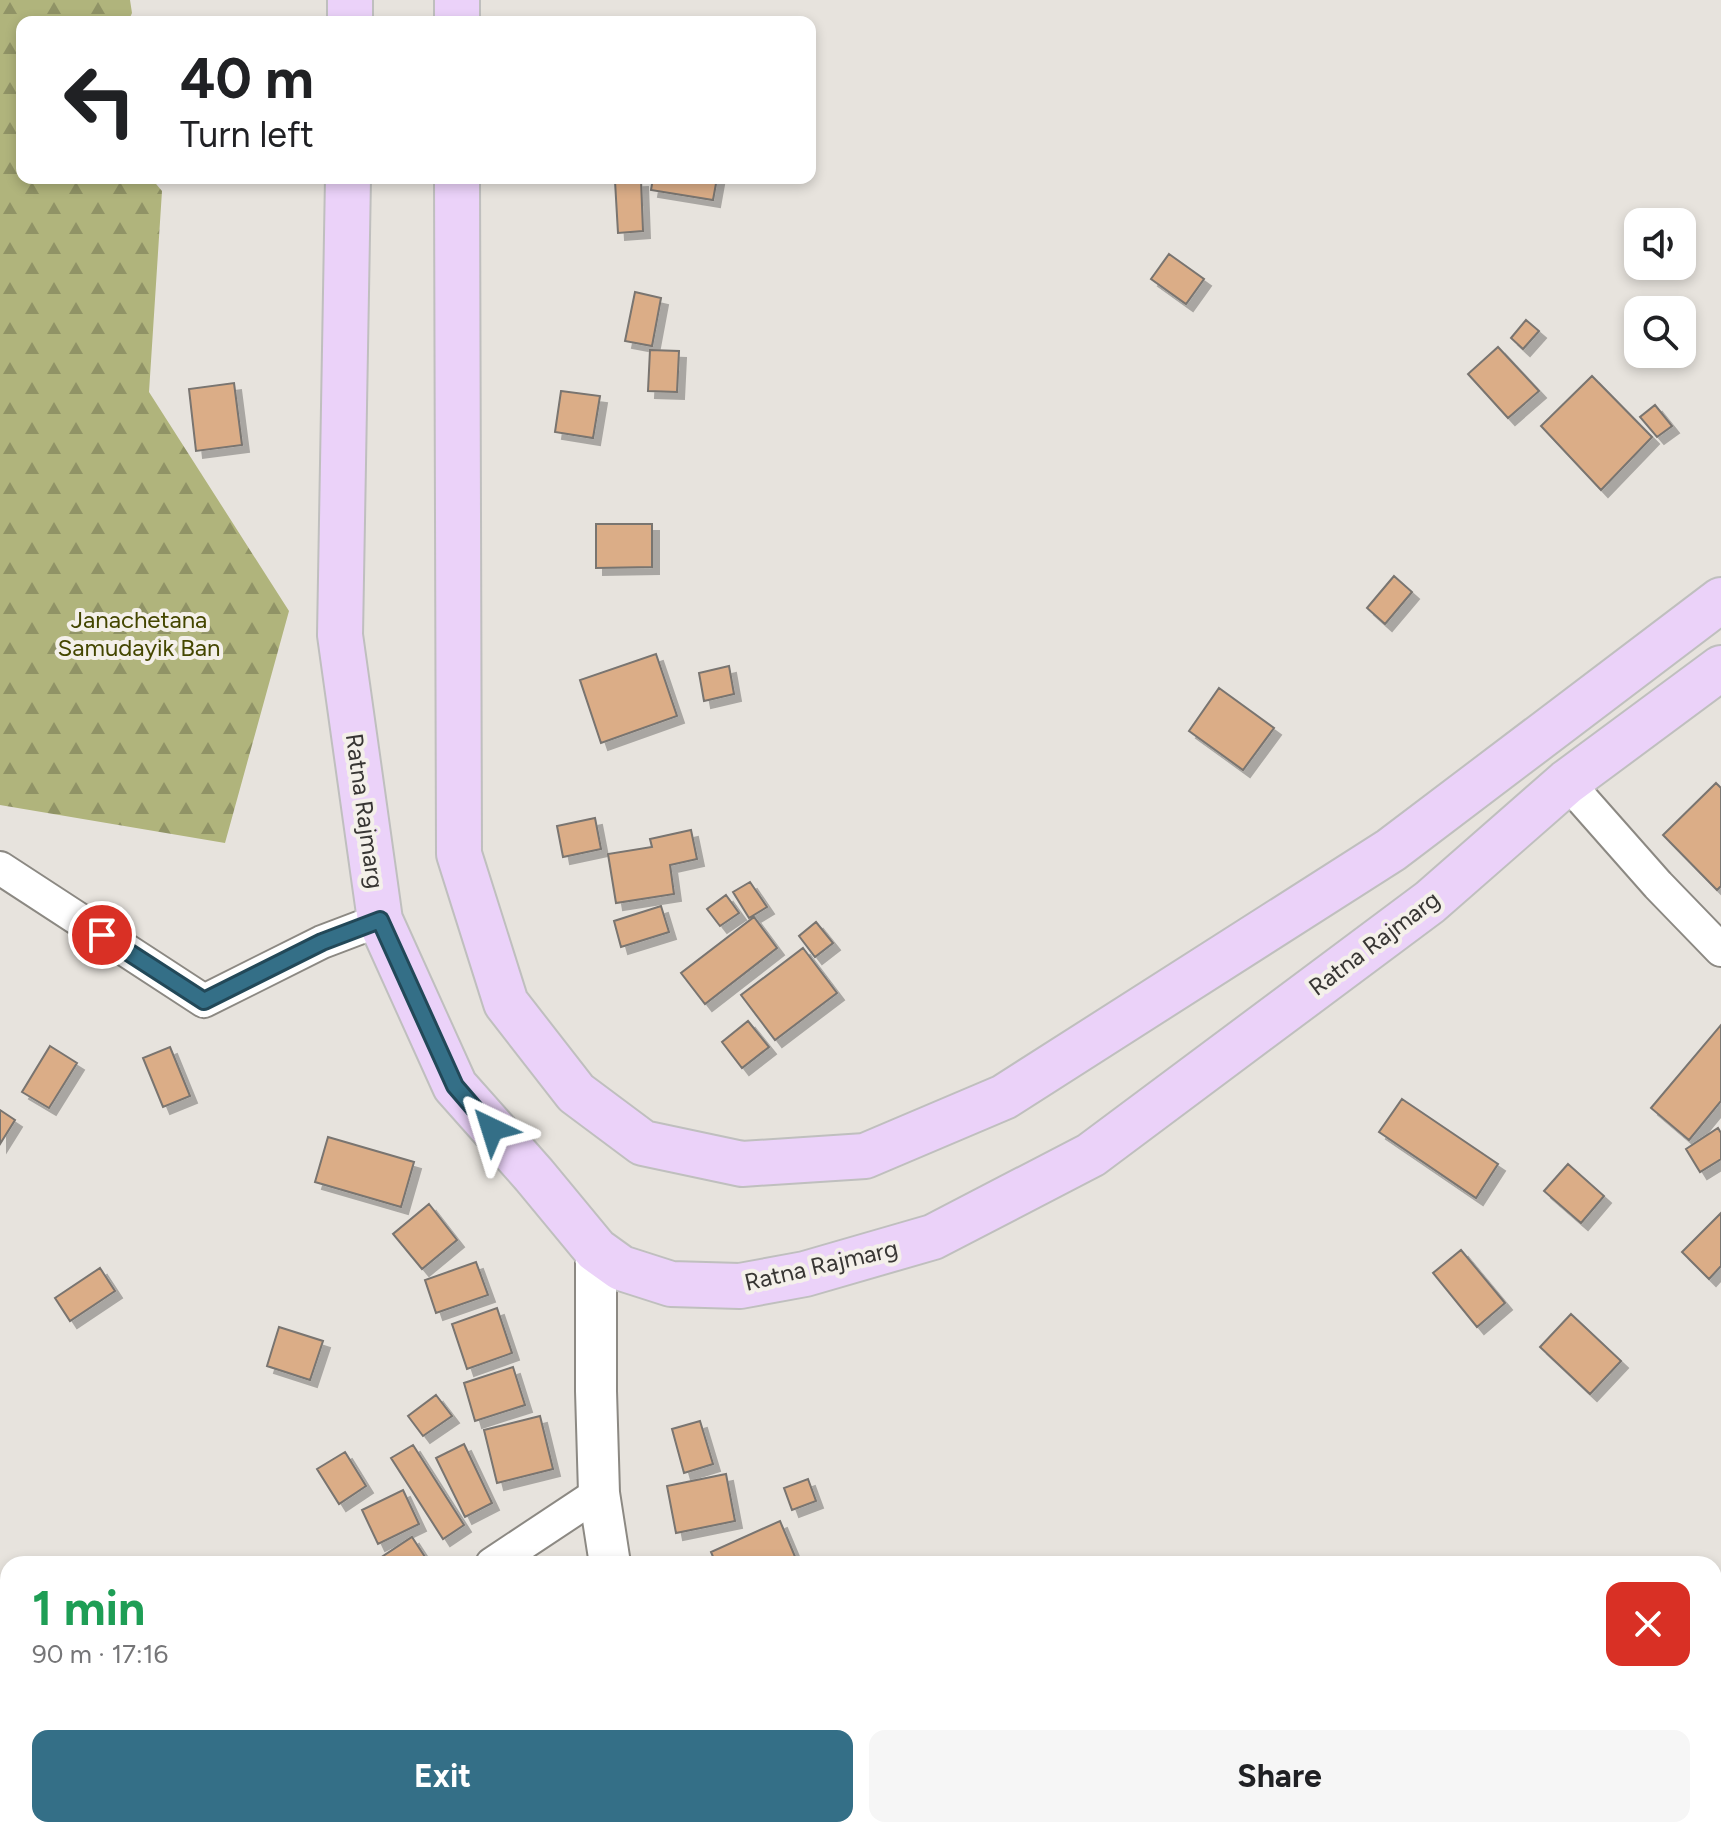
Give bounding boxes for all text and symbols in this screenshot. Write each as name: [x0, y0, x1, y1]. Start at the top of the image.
text: 40 m: [180, 45, 314, 112]
icon: left: [48, 48, 152, 152]
text: Turn left: [180, 113, 314, 156]
map controls: [1624, 208, 1696, 368]
button: sound: [1624, 208, 1696, 280]
button: search: [1624, 296, 1696, 368]
park label: Janachetana Samudayik Ban: [58, 605, 220, 662]
street label: Ratna Rajmarg: [340, 732, 390, 890]
street label: Ratna Rajmarg: [1303, 884, 1445, 1002]
pin: [68, 901, 136, 969]
icon: arrive: [80, 913, 124, 957]
position arrow: [450, 1087, 534, 1171]
street label: Ratna Rajmarg: [742, 1233, 900, 1297]
text: 1 min: [32, 1579, 145, 1637]
button: close: [1606, 1582, 1690, 1666]
text: 90 m · 17:16: [32, 1638, 168, 1670]
button: Exit: [32, 1730, 853, 1822]
button: Share: [869, 1730, 1690, 1822]

